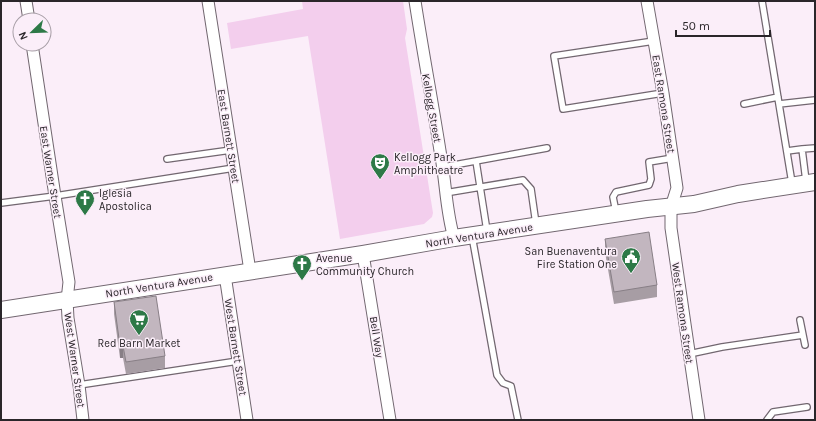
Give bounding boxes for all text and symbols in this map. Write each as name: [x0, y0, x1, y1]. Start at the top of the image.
north arrow: [12, 12, 52, 52]
scale bar: [676, 12, 770, 38]
text: 50 m: [682, 19, 710, 33]
text: N: [16, 30, 31, 42]
street label: East Ramona Street: [649, 54, 678, 154]
street label: Kellogg Street: [419, 73, 444, 144]
street label: East Barnett Street: [215, 88, 242, 184]
street label: East Warner Street: [37, 125, 64, 219]
place label: Kellogg Park Amphitheatre: [394, 151, 464, 177]
theatre icon: Kellogg Park Amphitheatre: [369, 152, 391, 180]
place label: Iglesia Apostolica: [99, 187, 152, 213]
church icon: Iglesia Apostolica: [74, 188, 96, 216]
street label: North Ventura Avenue: [424, 221, 534, 250]
place label: San Buenaventura Fire Station One: [525, 245, 617, 271]
public building icon: San Buenaventura Fire Station One: [620, 246, 642, 274]
place label: Avenue Community Church: [316, 252, 414, 278]
church icon: Avenue Community Church: [291, 253, 313, 281]
street label: West Ramona Street: [669, 262, 696, 365]
street label: North Ventura Avenue: [104, 271, 214, 300]
street label: West Barnett Street: [221, 298, 250, 396]
supermarket icon: Red Barn Market: [128, 308, 150, 336]
street label: West Warner Street: [61, 312, 88, 409]
street label: Bell Way: [367, 315, 386, 359]
place label: Red Barn Market: [98, 337, 180, 350]

